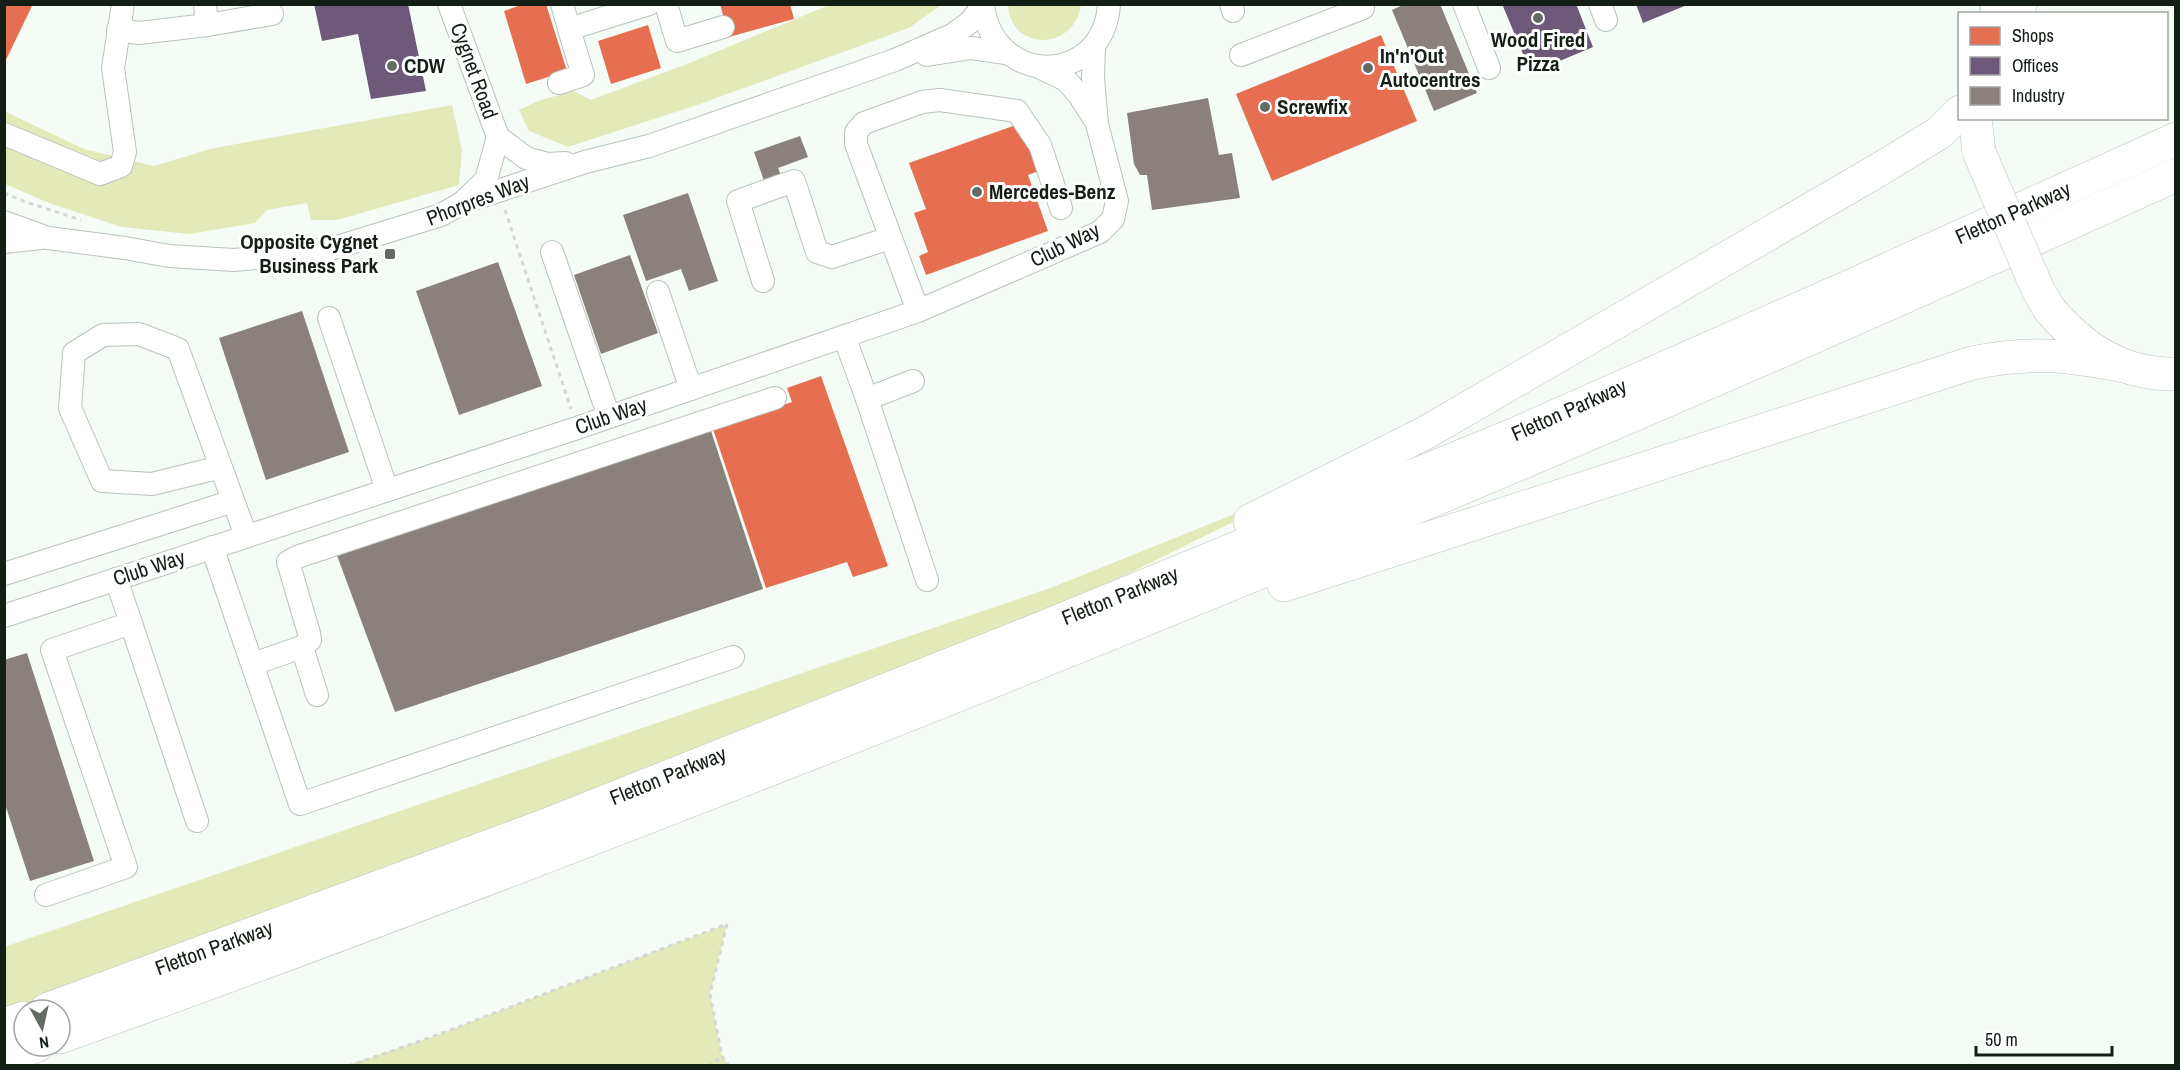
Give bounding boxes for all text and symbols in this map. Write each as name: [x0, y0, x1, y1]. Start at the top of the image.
marker: Wood Fired Pizza: [1531, 11, 1545, 25]
legend: [1958, 12, 2168, 120]
street label: Cygnet Road: [444, 19, 505, 123]
text: Shops: [2012, 23, 2054, 48]
place label: Wood Fired Pizza: [1491, 25, 1585, 78]
place label: In'n'Out Autocentres: [1380, 41, 1480, 94]
place label: CDW: [404, 51, 446, 80]
text: Offices: [2012, 53, 2059, 78]
marker: CDW: [385, 59, 399, 73]
marker: In'n'Out Autocentres: [1361, 61, 1375, 75]
text: Industry: [2012, 83, 2065, 108]
place label: Screwfix: [1277, 92, 1348, 121]
marker: Screwfix: [1258, 100, 1272, 114]
street label: Phorpres Way: [422, 166, 534, 233]
street label: Fletton Parkway: [1951, 174, 2075, 251]
place label: Mercedes-Benz: [989, 177, 1116, 206]
marker: Mercedes-Benz: [970, 185, 984, 199]
street label: Club Way: [1025, 215, 1105, 274]
place label: Opposite Cygnet Business Park: [240, 227, 378, 280]
marker: Opposite Cygnet Business Park: [383, 247, 397, 261]
street label: Fletton Parkway: [1507, 371, 1631, 448]
street label: Club Way: [571, 390, 651, 441]
street label: Club Way: [109, 542, 189, 593]
street label: Fletton Parkway: [1057, 559, 1183, 632]
street label: Fletton Parkway: [605, 739, 731, 812]
street label: Fletton Parkway: [151, 913, 277, 982]
north arrow: [12, 998, 72, 1058]
scale bar: [1976, 1019, 2112, 1057]
text: 50 m: [1985, 1027, 2018, 1052]
text: N: [38, 1031, 50, 1054]

